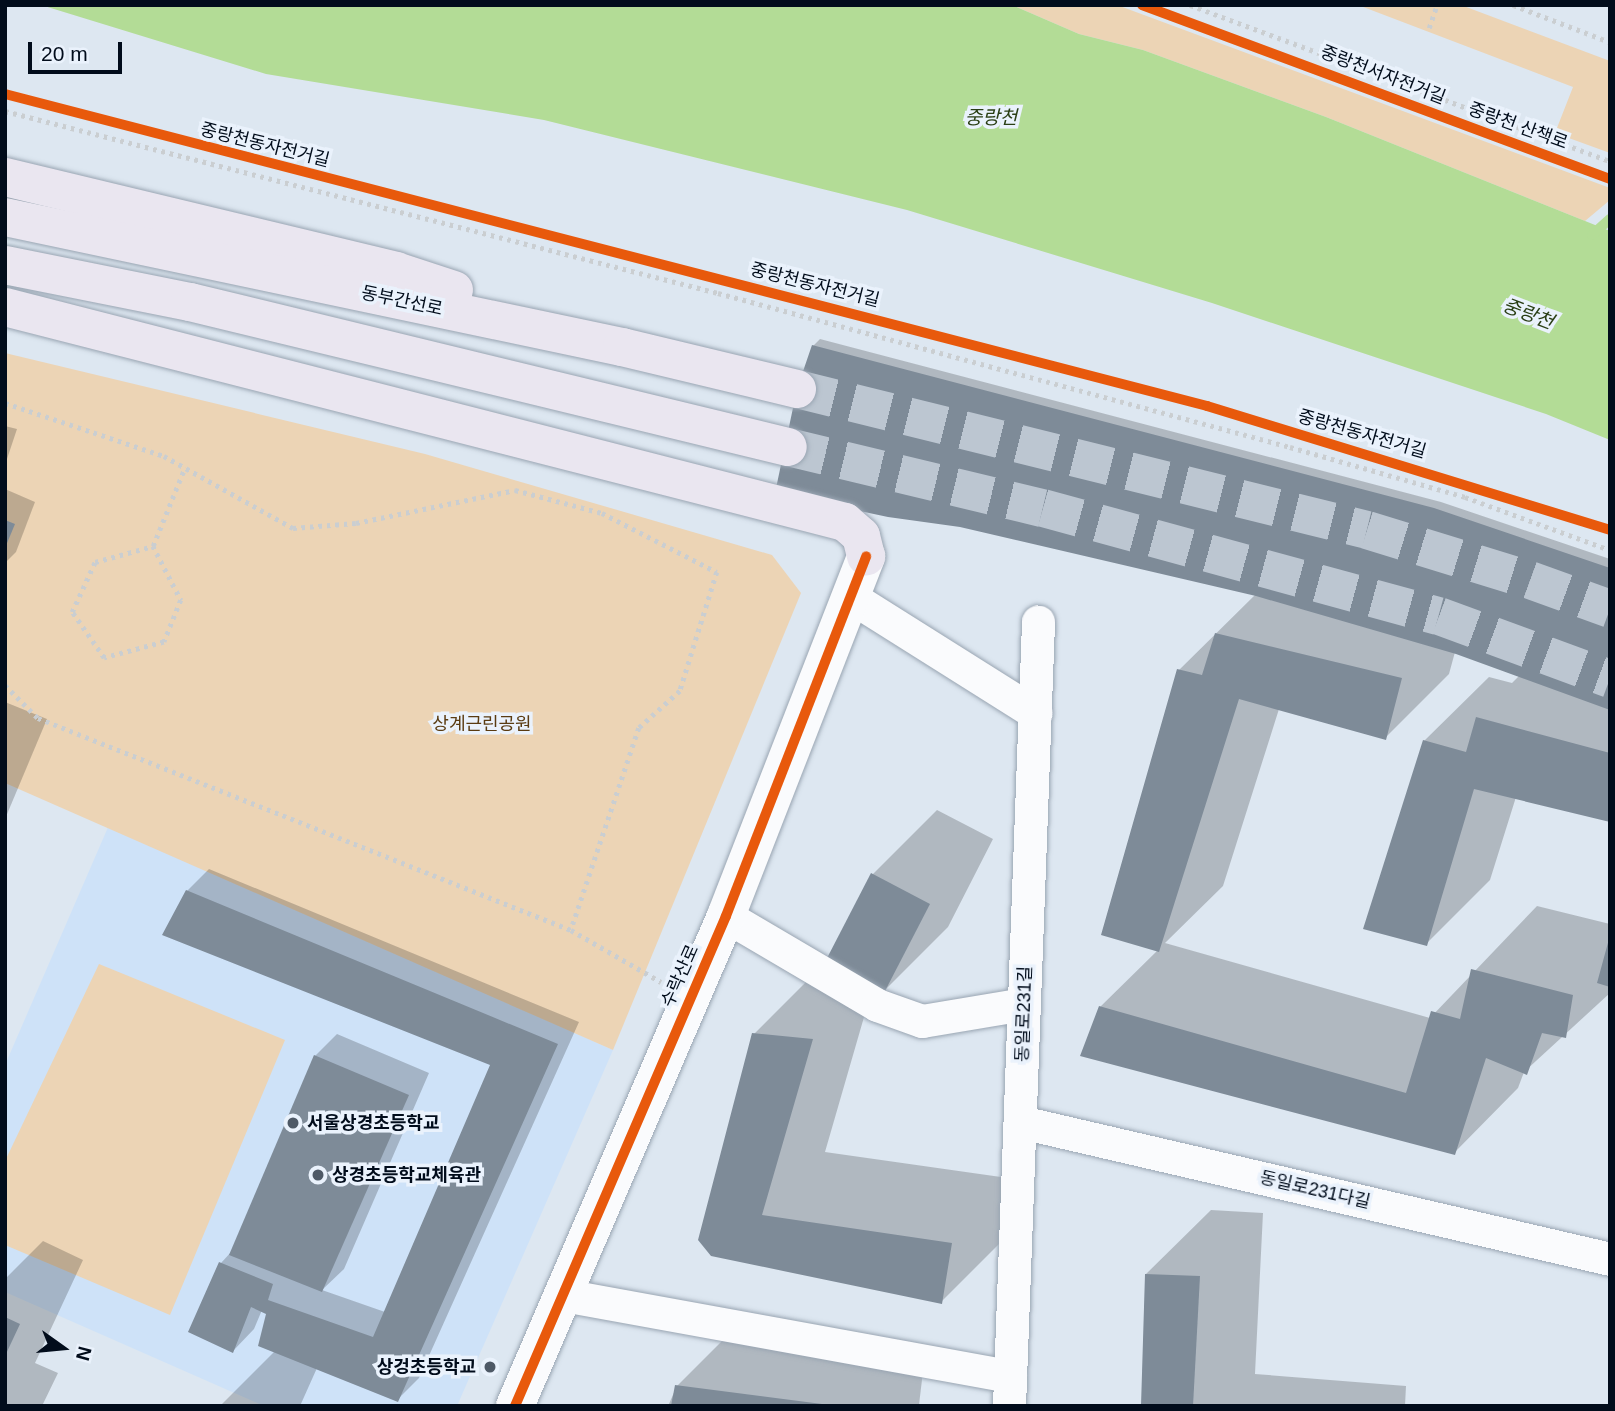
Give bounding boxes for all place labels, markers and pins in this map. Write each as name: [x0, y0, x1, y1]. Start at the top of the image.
place label: 서울상경초등학교: [307, 1112, 439, 1134]
marker: 서울상경초등학교: [285, 1115, 301, 1131]
place label: 상경초등학교체육관: [332, 1164, 481, 1186]
marker: 상경초등학교체육관: [310, 1167, 326, 1183]
place label: 상겅초등학교: [377, 1356, 476, 1378]
marker: 상겅초등학교: [482, 1359, 498, 1375]

